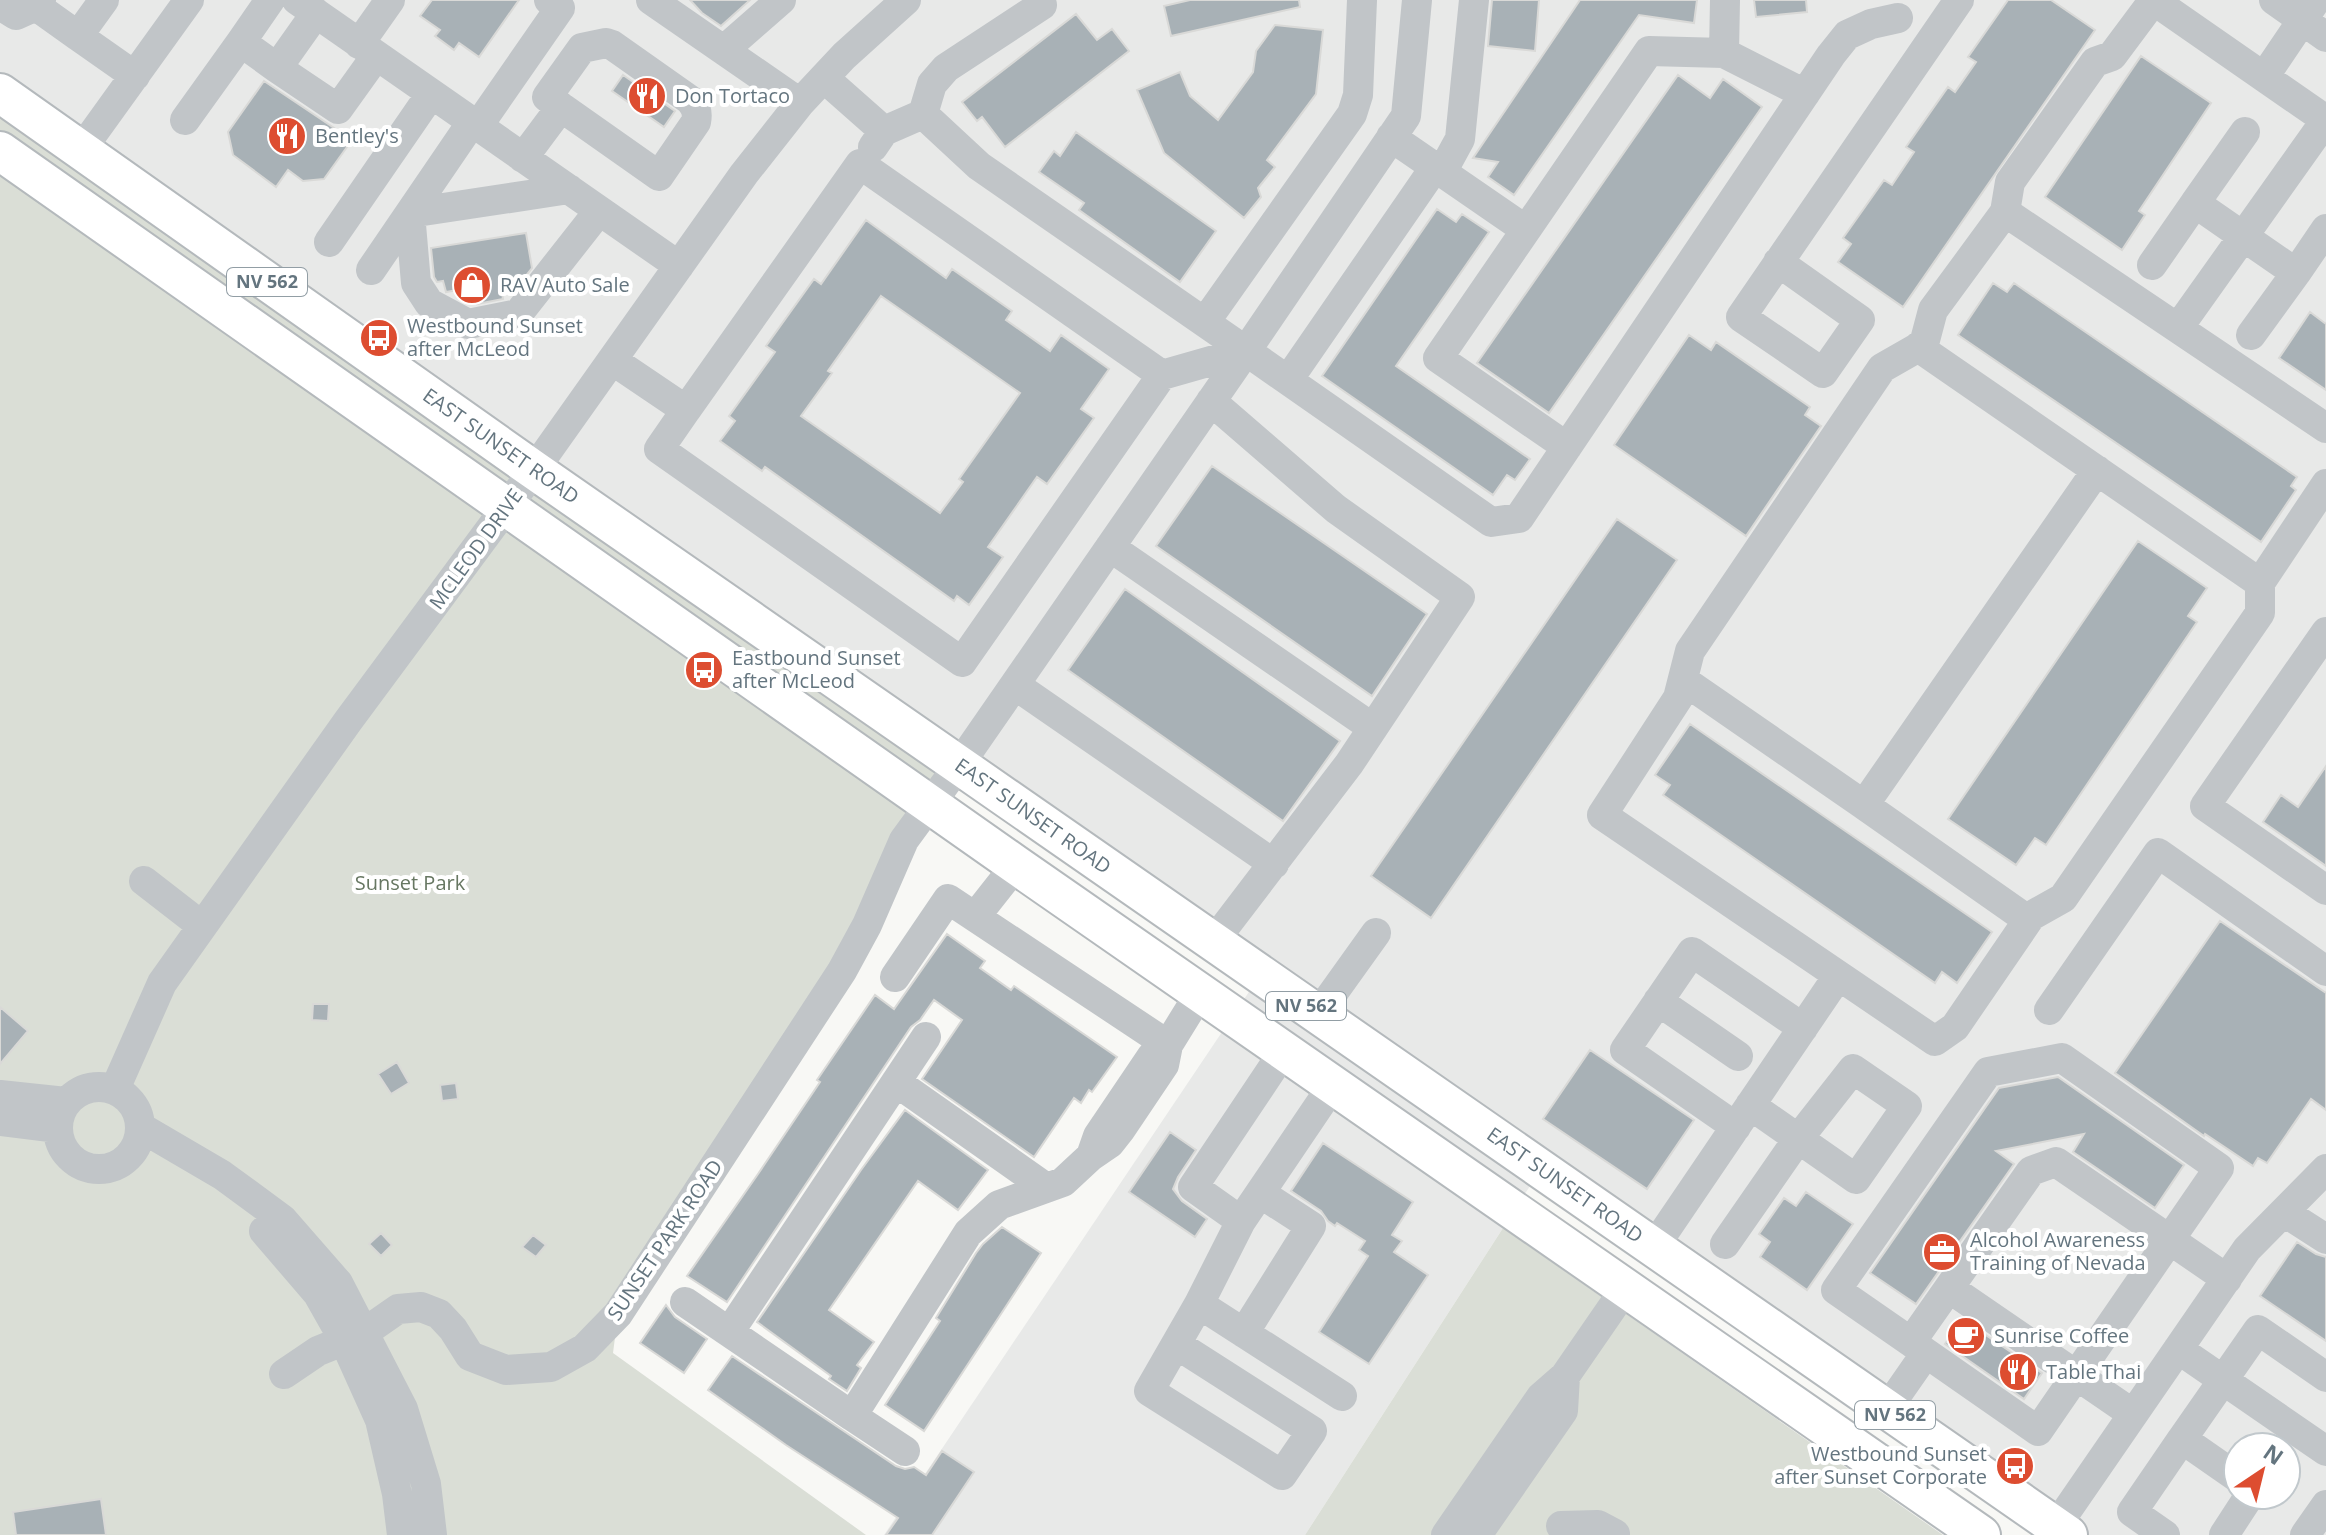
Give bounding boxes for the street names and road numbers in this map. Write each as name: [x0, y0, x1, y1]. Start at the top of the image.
road number: NV 562: [227, 268, 307, 296]
street label: EAST SUNSET ROAD: [418, 382, 585, 510]
street label: MCLEOD DRIVE: [423, 483, 529, 614]
street label: EAST SUNSET ROAD: [950, 752, 1117, 880]
road number: NV 562: [1266, 992, 1346, 1020]
street label: EAST SUNSET ROAD: [1482, 1121, 1649, 1249]
street label: SUNSET PARK ROAD: [601, 1154, 728, 1325]
road number: NV 562: [1855, 1401, 1935, 1429]

